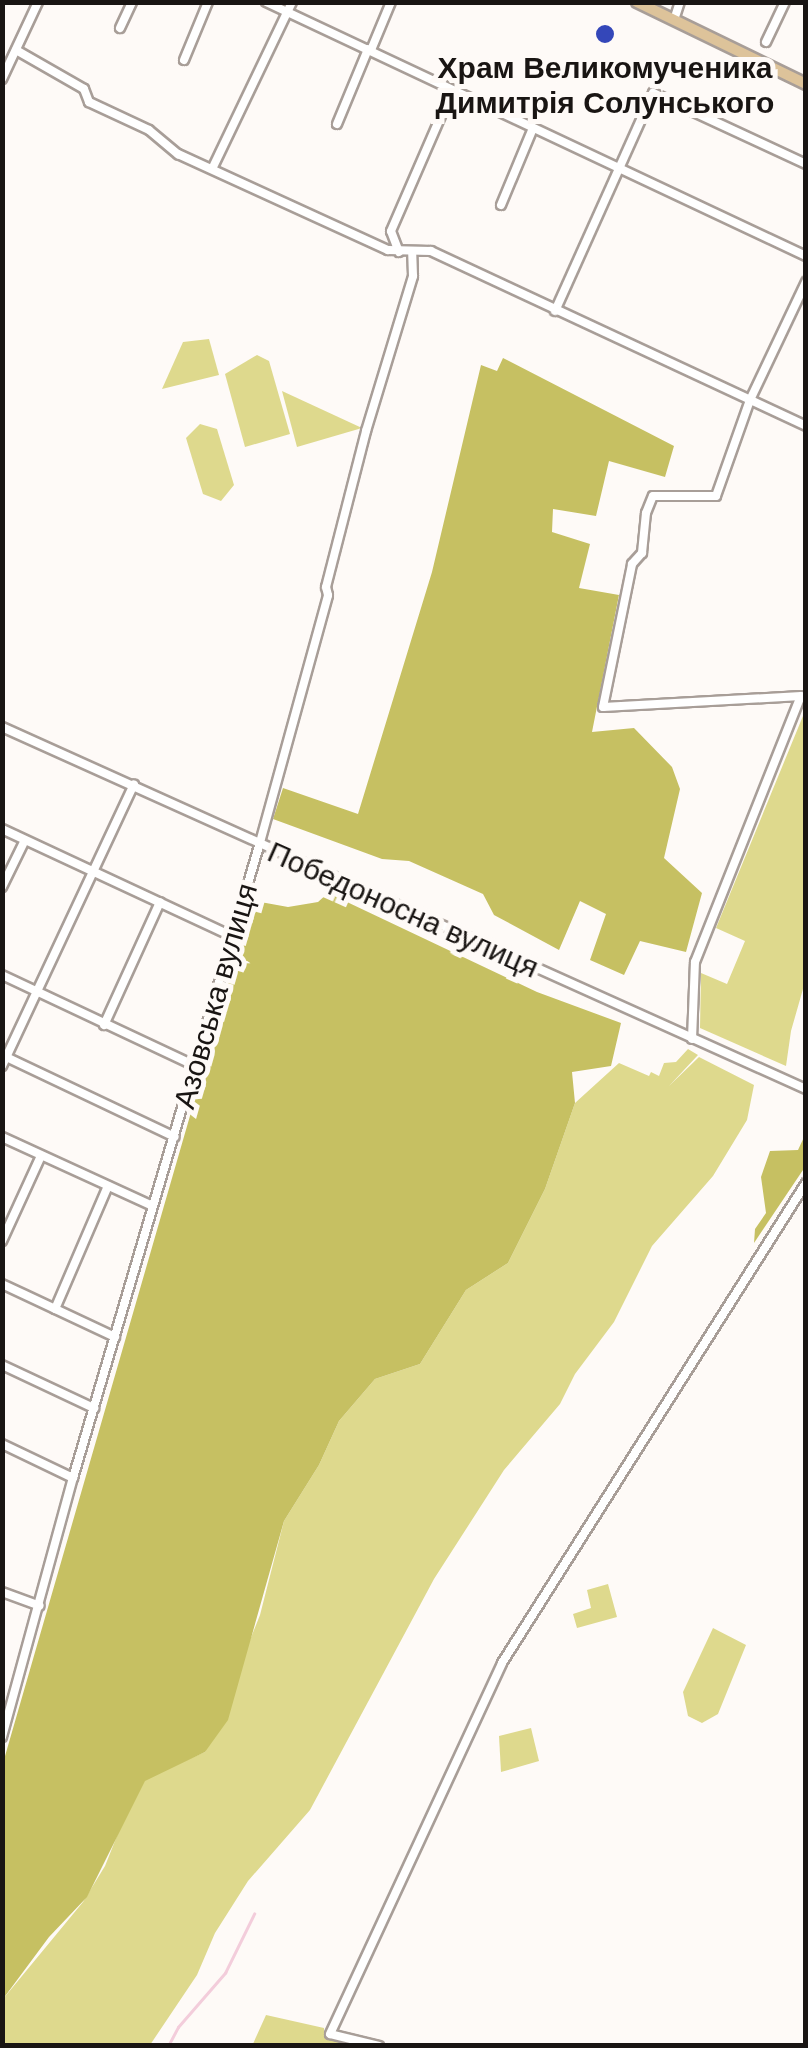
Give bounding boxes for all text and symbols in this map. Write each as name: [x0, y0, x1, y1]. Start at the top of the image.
marker: Храм Великомученика Димитрія Солунського: [594, 23, 616, 45]
place label: Храм Великомученика Димитрія Солунського: [436, 50, 774, 120]
street label: Победоносна вулиця: [262, 834, 544, 986]
street label: Азовська вулиця: [167, 879, 265, 1113]

